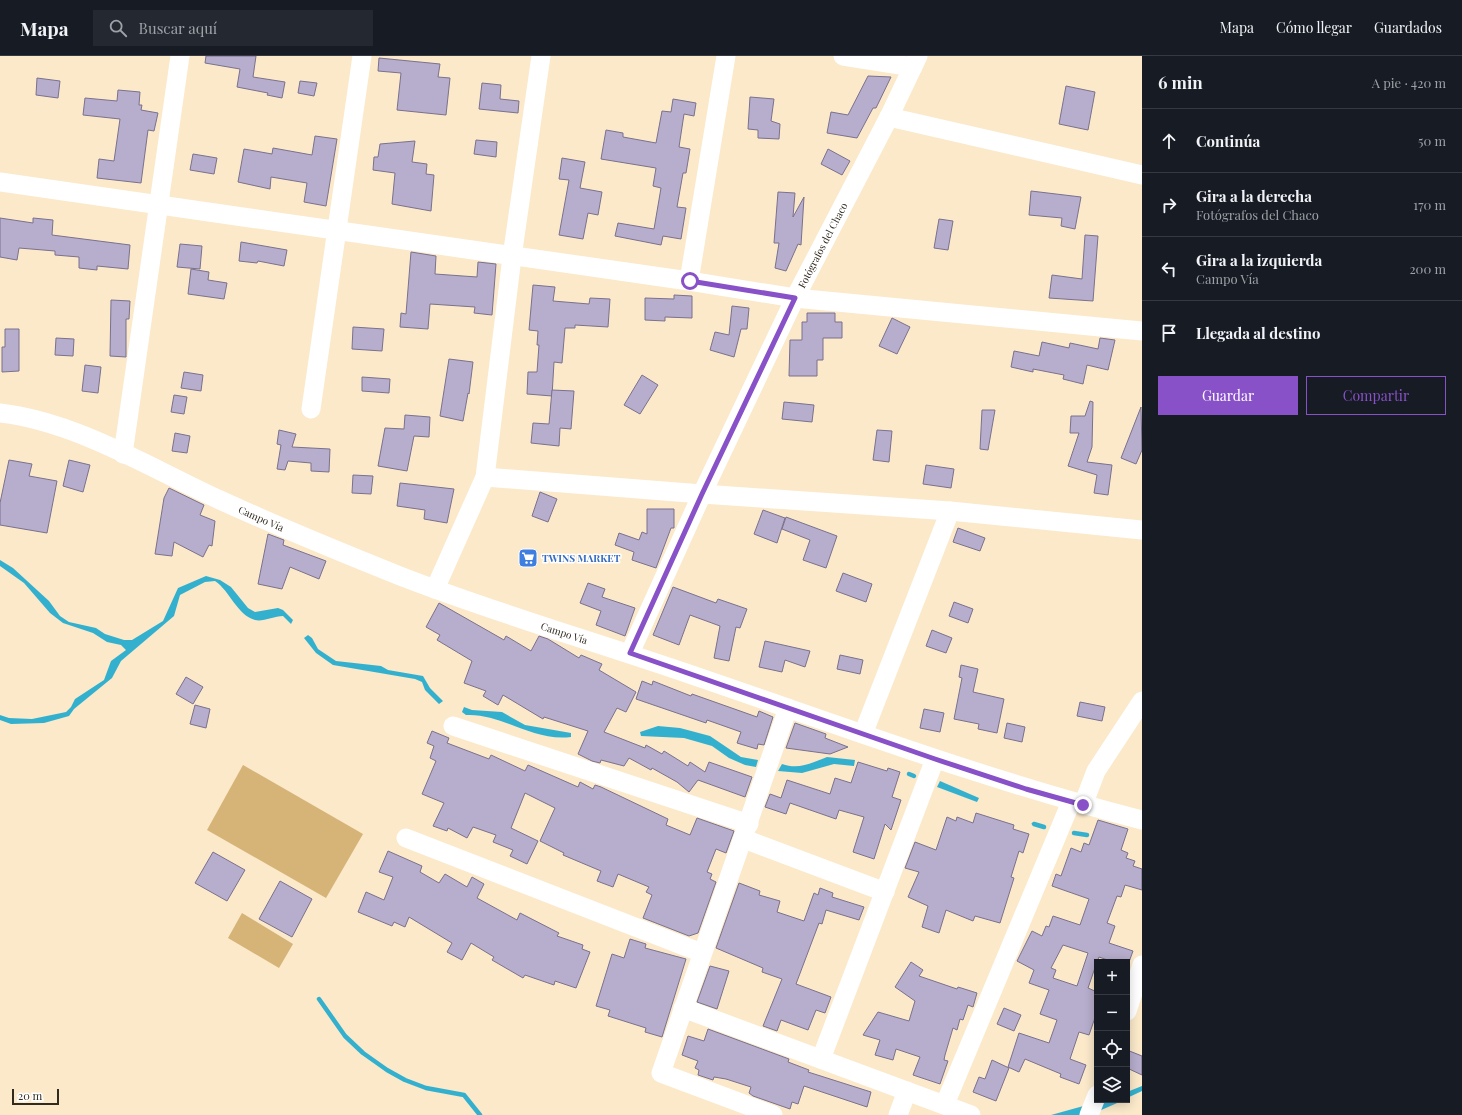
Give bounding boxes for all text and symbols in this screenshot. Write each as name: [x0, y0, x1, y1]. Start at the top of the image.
search box: [93, 10, 373, 46]
text: Mapa: [20, 15, 69, 41]
icon: search: [107, 17, 129, 39]
text: Buscar aquí: [139, 18, 217, 38]
text: Mapa: [1220, 18, 1254, 37]
text: Cómo llegar: [1276, 18, 1352, 37]
text: Guardados: [1374, 18, 1442, 37]
text: 6 min: [1158, 71, 1203, 93]
text: A pie · 420 m: [1372, 74, 1446, 91]
icon: ahead: [1158, 130, 1180, 152]
text: Continúa: [1196, 131, 1260, 151]
text: 50 m: [1418, 132, 1446, 149]
text: Gira a la derecha: [1196, 186, 1312, 206]
icon: right: [1158, 194, 1180, 216]
text: 170 m: [1413, 196, 1446, 213]
street label: Fotógrafos del Chaco: [794, 199, 851, 290]
text: Fotógrafos del Chaco: [1196, 206, 1319, 223]
text: Gira a la izquierda: [1196, 250, 1322, 270]
icon: left: [1158, 258, 1180, 280]
text: 200 m: [1409, 260, 1446, 277]
text: Campo Vía: [1196, 270, 1259, 287]
route start: [681, 272, 699, 290]
icon: arrive: [1158, 322, 1180, 344]
text: Llegada al destino: [1196, 323, 1320, 343]
button: Guardar: [1158, 376, 1298, 415]
button: Compartir: [1306, 376, 1446, 415]
street label: Campo Vía: [236, 502, 286, 534]
supermarket icon: TWINS MARKET: [517, 547, 539, 569]
place label: TWINS MARKET: [542, 551, 621, 565]
street label: Campo Vía: [539, 619, 589, 647]
route end: [1074, 796, 1092, 814]
map controls: [1094, 959, 1130, 1103]
button: +: [1094, 959, 1130, 995]
button: −: [1094, 995, 1130, 1031]
button: locate: [1094, 1031, 1130, 1067]
button: layers: [1094, 1067, 1130, 1103]
scale bar: [12, 1087, 59, 1106]
text: 20 m: [18, 1088, 42, 1103]

